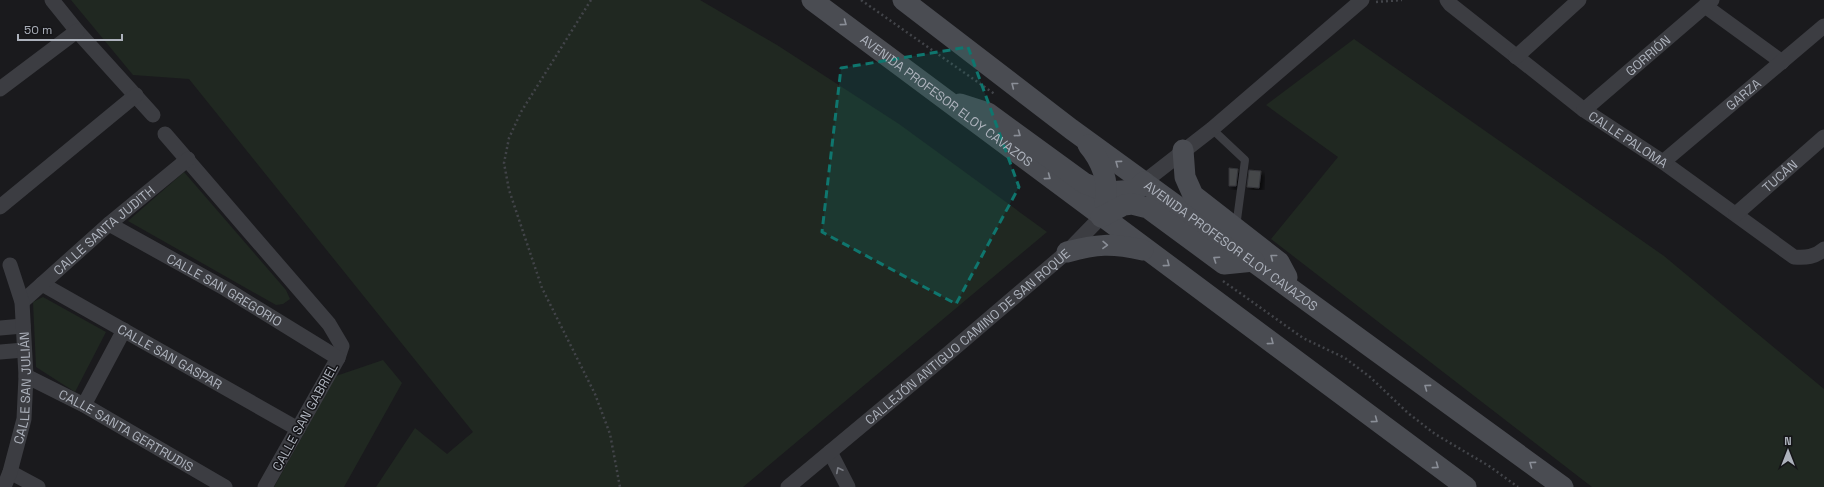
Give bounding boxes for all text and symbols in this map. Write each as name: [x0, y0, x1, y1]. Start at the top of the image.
scale bar: [18, 16, 122, 42]
one-way arrow: [839, 18, 846, 25]
text: 50 m: [24, 22, 52, 38]
street label: AVENIDA PROFESOR ELOY CAVAZOS: [857, 31, 1036, 170]
street label: GORRIÓN: [1622, 31, 1674, 79]
street label: GARZA: [1722, 75, 1764, 114]
one-way arrow: [1011, 83, 1018, 90]
street label: CALLE PALOMA: [1585, 107, 1672, 171]
one-way arrow: [1013, 129, 1020, 136]
street label: TUCÁN: [1758, 156, 1801, 196]
one-way arrow: [1115, 161, 1122, 168]
one-way arrow: [1044, 172, 1051, 179]
street label: AVENIDA PROFESOR ELOY CAVAZOS: [1141, 177, 1322, 315]
street label: CALLE SANTA JUDITH: [50, 182, 158, 278]
one-way arrow: [1102, 241, 1108, 249]
street label: CALLEJÓN ANTIGUO CAMINO DE SAN ROQUE: [861, 245, 1073, 428]
street label: CALLE SAN GREGORIO: [164, 249, 286, 330]
one-way arrow: [1271, 255, 1278, 262]
one-way arrow: [1213, 256, 1220, 263]
one-way arrow: [1162, 260, 1169, 267]
street label: CALLE SAN GASPAR: [115, 320, 225, 393]
street label: CALLE SAN JULIÁN: [9, 331, 35, 446]
one-way arrow: [1266, 338, 1273, 345]
street label: CALLE SAN GABRIEL: [268, 360, 342, 474]
street label: CALLE SANTA GERTRUDIS: [56, 385, 197, 475]
one-way arrow: [1424, 385, 1431, 392]
one-way arrow: [1370, 415, 1377, 422]
north arrow: [1768, 431, 1808, 471]
text: N: [1784, 434, 1792, 448]
one-way arrow: [1432, 461, 1439, 468]
one-way arrow: [1529, 461, 1536, 469]
one-way arrow: [836, 466, 844, 474]

